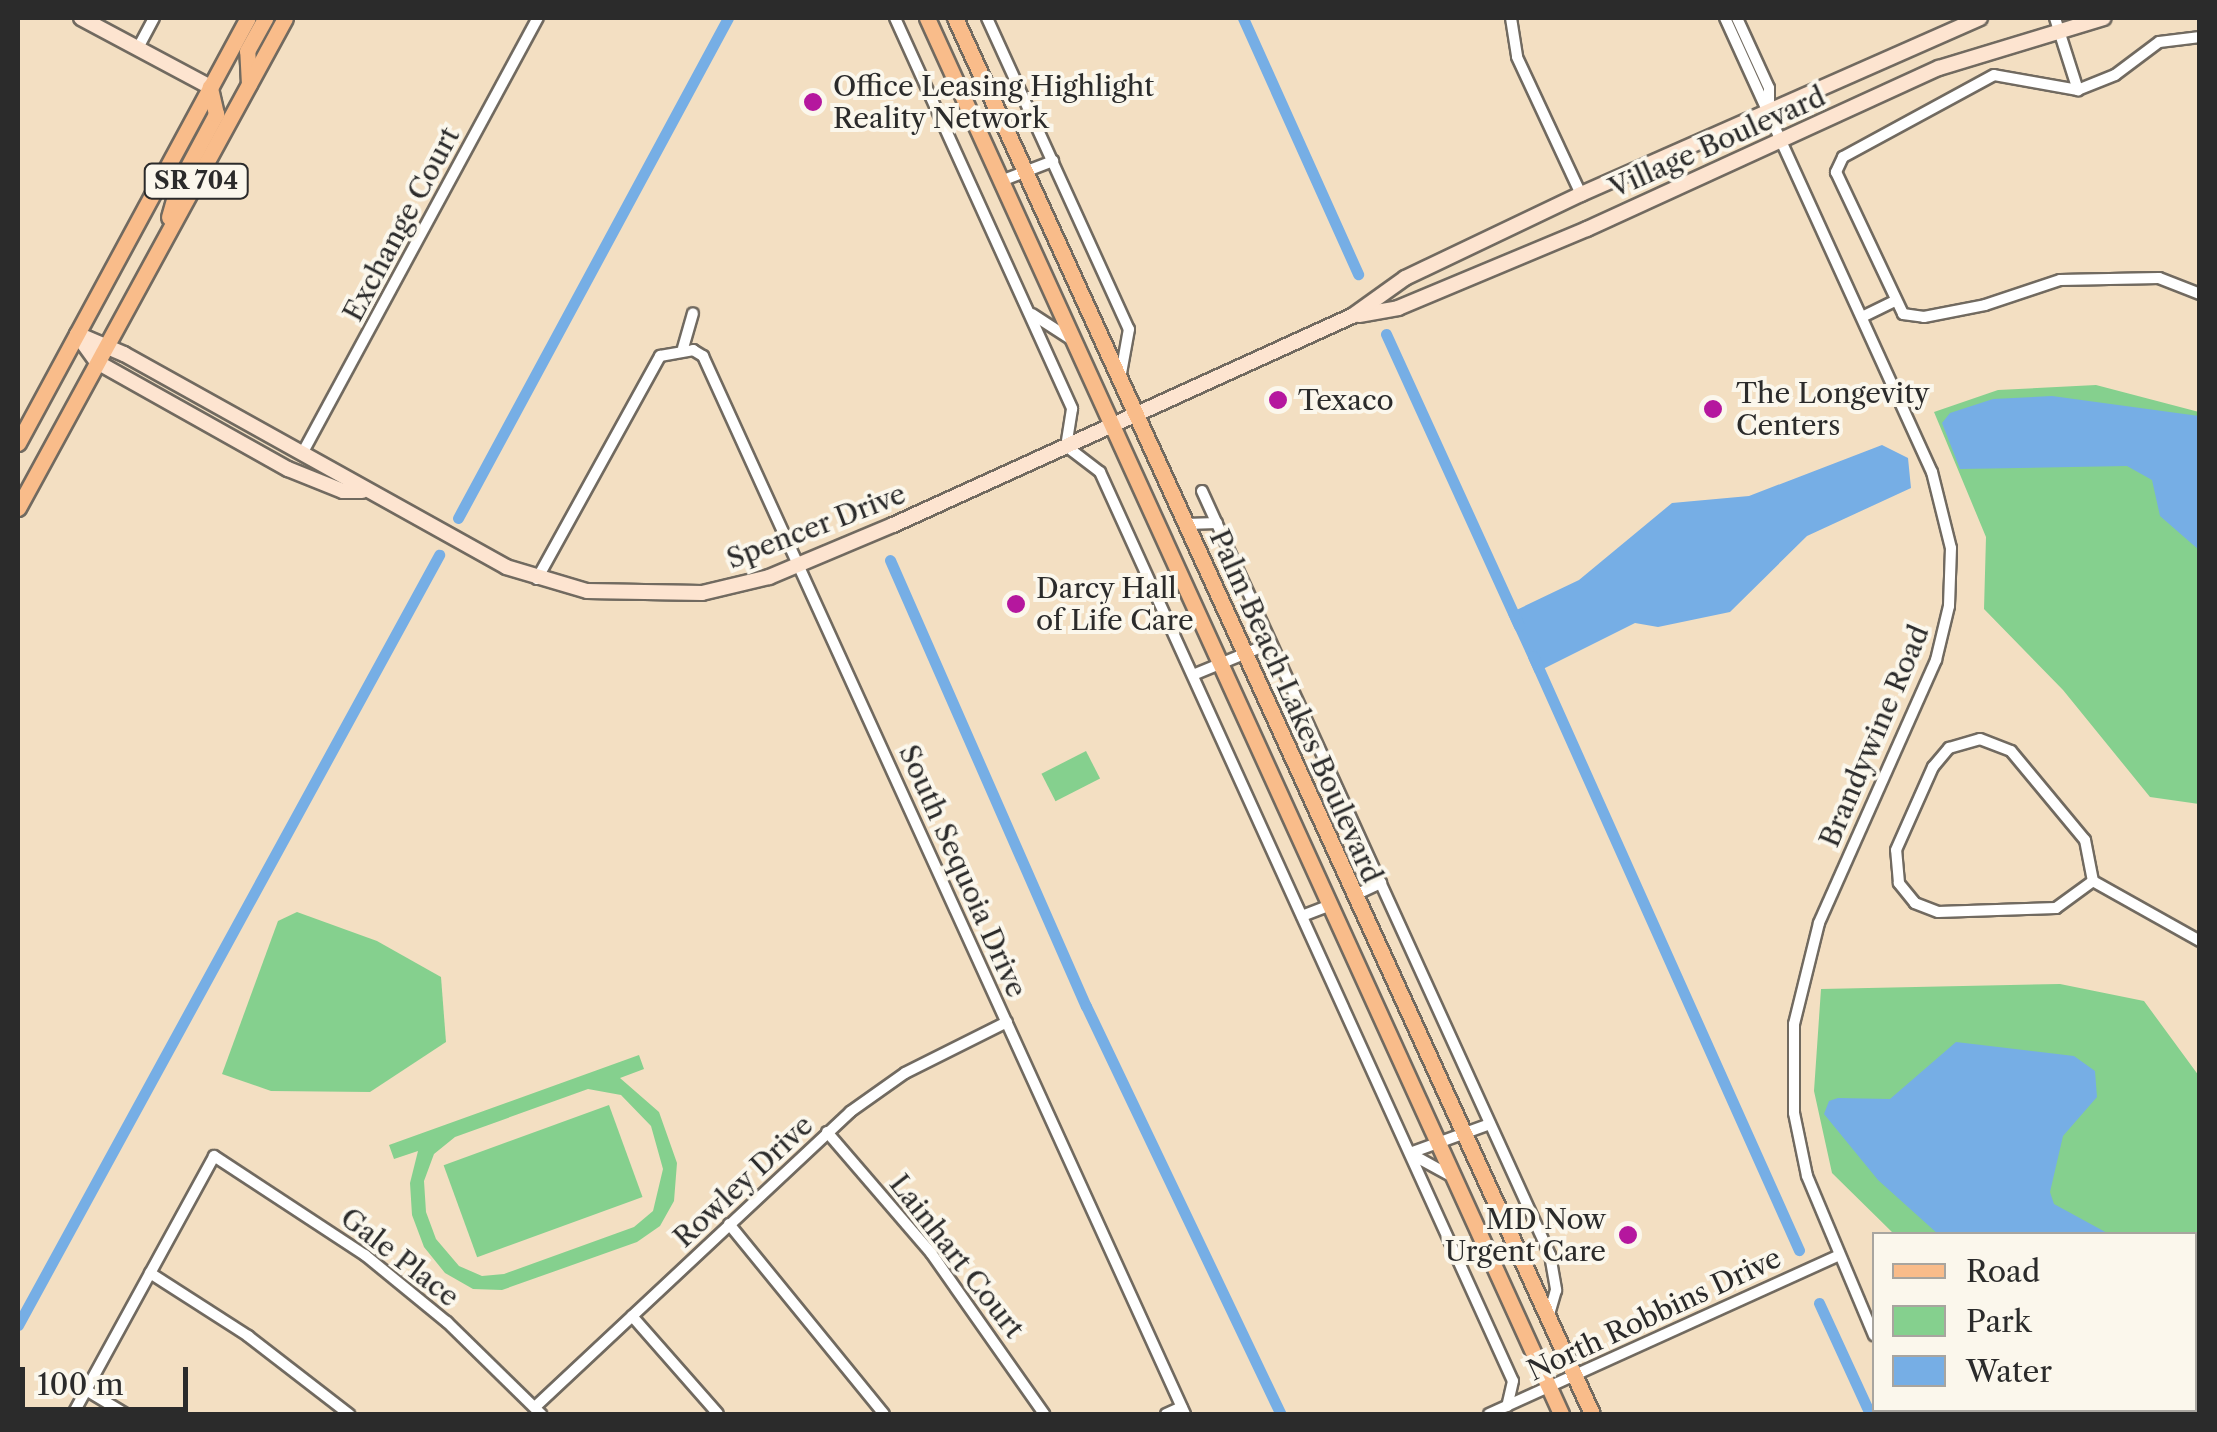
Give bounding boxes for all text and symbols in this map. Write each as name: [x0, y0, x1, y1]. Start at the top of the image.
place label: Office Leasing Highlight Reality Network: [833, 69, 1154, 135]
street label: Village Boulevard: [1604, 79, 1830, 205]
marker: Office Leasing Highlight Reality Network: [802, 91, 824, 113]
street label: Exchange Court: [336, 121, 466, 327]
road number: SR 704: [141, 161, 251, 201]
place label: The Longevity Centers: [1736, 376, 1930, 442]
place label: Texaco: [1298, 383, 1394, 417]
marker: Texaco: [1267, 389, 1289, 411]
marker: The Longevity Centers: [1700, 396, 1726, 422]
street label: Spencer Drive: [722, 476, 910, 576]
street label: Palm Beach Lakes Boulevard: [1203, 524, 1389, 888]
place label: Darcy Hall of Life Care: [1036, 571, 1194, 637]
marker: Darcy Hall of Life Care: [1005, 593, 1027, 615]
street label: Brandywine Road: [1812, 620, 1936, 852]
street label: South Sequoia Drive: [892, 739, 1034, 1003]
street label: Rowley Drive: [666, 1108, 820, 1254]
street label: Lainhart Court: [883, 1168, 1031, 1344]
street label: Gale Place: [334, 1200, 466, 1314]
place label: MD Now Urgent Care: [1445, 1202, 1606, 1268]
marker: MD Now Urgent Care: [1615, 1222, 1641, 1248]
legend: [1872, 1232, 2197, 1412]
street label: North Robbins Drive: [1522, 1240, 1786, 1388]
text: Road: [1966, 1253, 2040, 1290]
text: Park: [1966, 1303, 2031, 1340]
scale bar: [25, 1347, 192, 1409]
text: Water: [1966, 1353, 2052, 1390]
text: 100 m: [37, 1366, 124, 1403]

